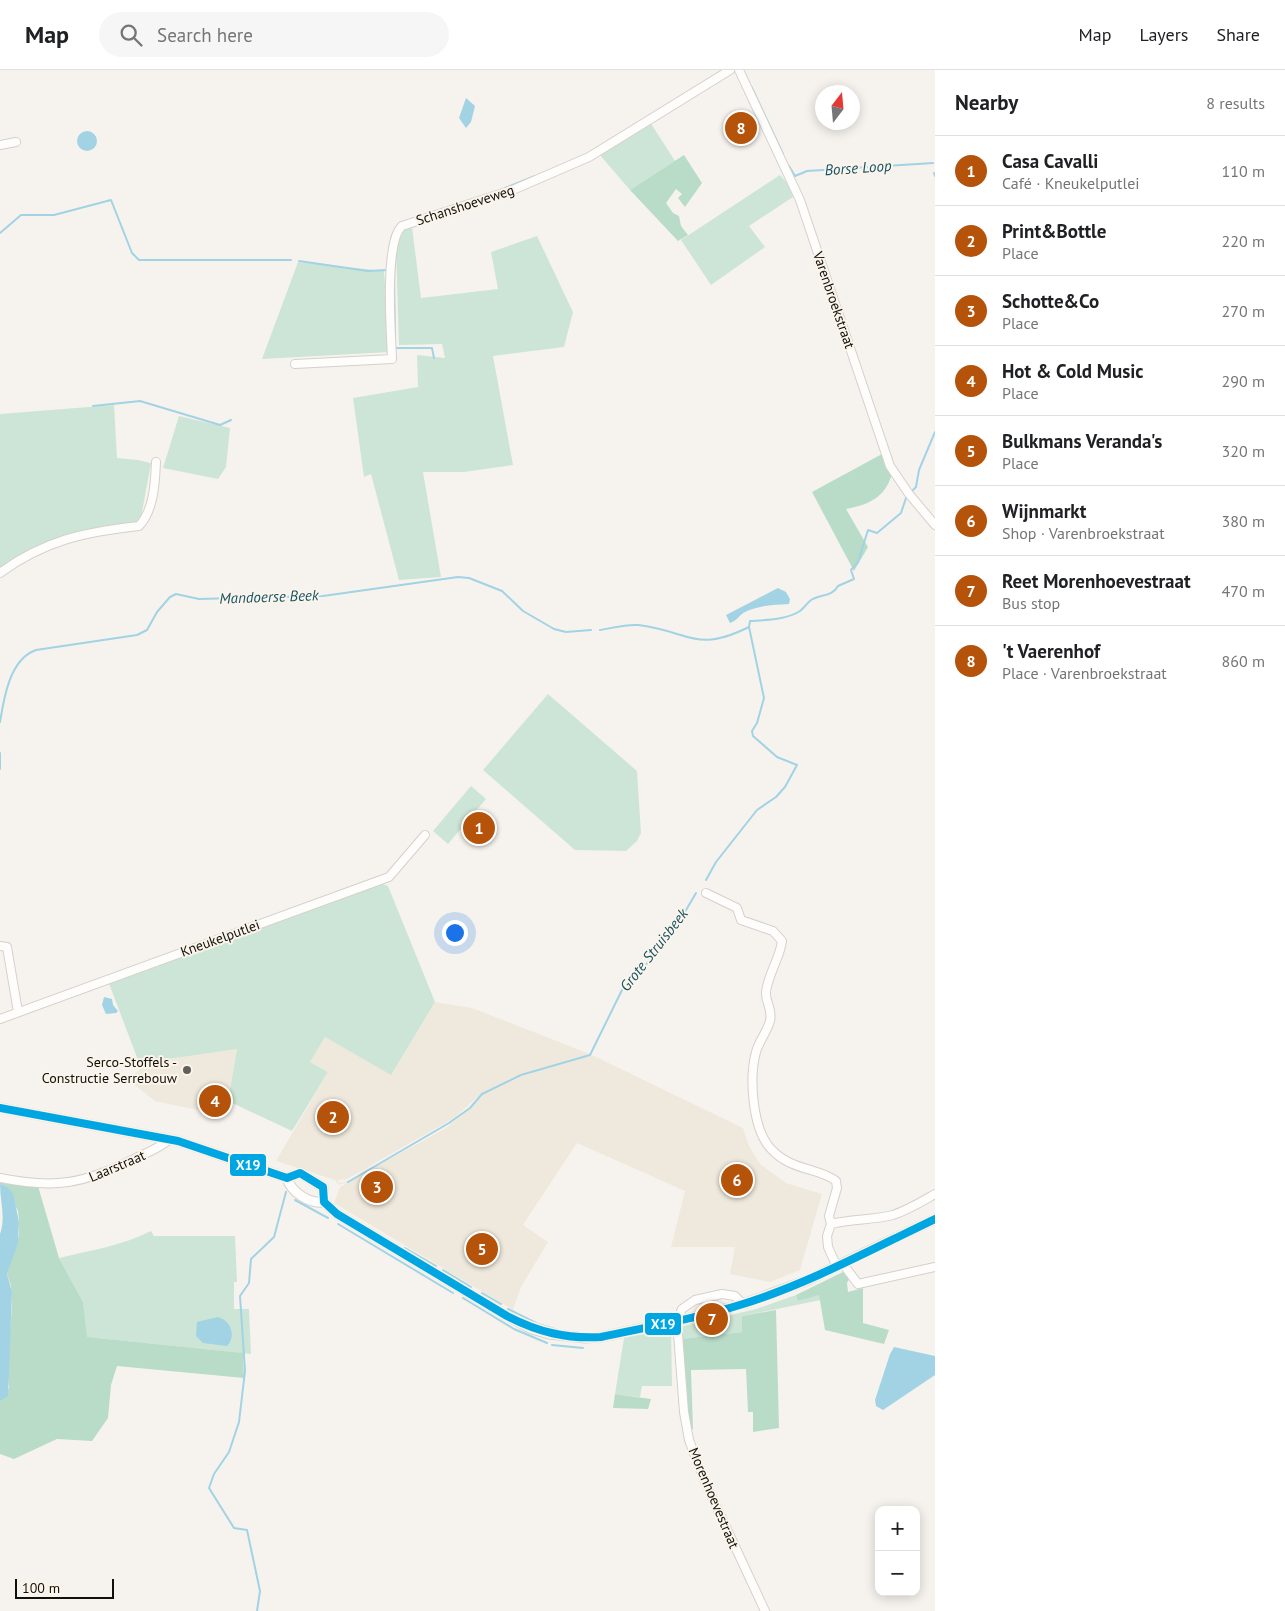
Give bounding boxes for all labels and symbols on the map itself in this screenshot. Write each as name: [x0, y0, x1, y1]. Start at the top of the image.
north arrow: [815, 85, 860, 130]
pin: 8: [725, 109, 757, 147]
water label: Borse Loop: [824, 156, 892, 179]
street label: Schanshoeveweg: [414, 181, 516, 229]
street label: Varenbroekstraat: [809, 248, 859, 351]
water label: Mandoerse Beek: [219, 585, 320, 608]
pin: 1: [463, 809, 495, 847]
water label: Grote Struisbeek: [615, 903, 693, 995]
street label: Kneukelputlei: [178, 915, 262, 961]
your location: [442, 920, 468, 946]
place label: Serco-Stoffels - Constructie Serrebouw: [42, 1053, 178, 1087]
marker: Serco-Stoffels - Constructie Serrebouw: [181, 1064, 193, 1076]
pin: 4: [199, 1082, 231, 1120]
pin: 2: [317, 1098, 349, 1136]
street label: Laarstraat: [86, 1146, 148, 1186]
line badge: X19: [229, 1153, 267, 1177]
text: X19: [236, 1156, 260, 1174]
pin: 6: [721, 1161, 753, 1199]
pin: 3: [361, 1168, 393, 1206]
pin: 5: [466, 1230, 498, 1268]
pin: 7: [696, 1300, 728, 1338]
line badge: X19: [644, 1312, 682, 1336]
text: X19: [651, 1315, 675, 1333]
street label: Morenhoevestraat: [685, 1445, 743, 1551]
scale bar: [15, 1576, 114, 1599]

